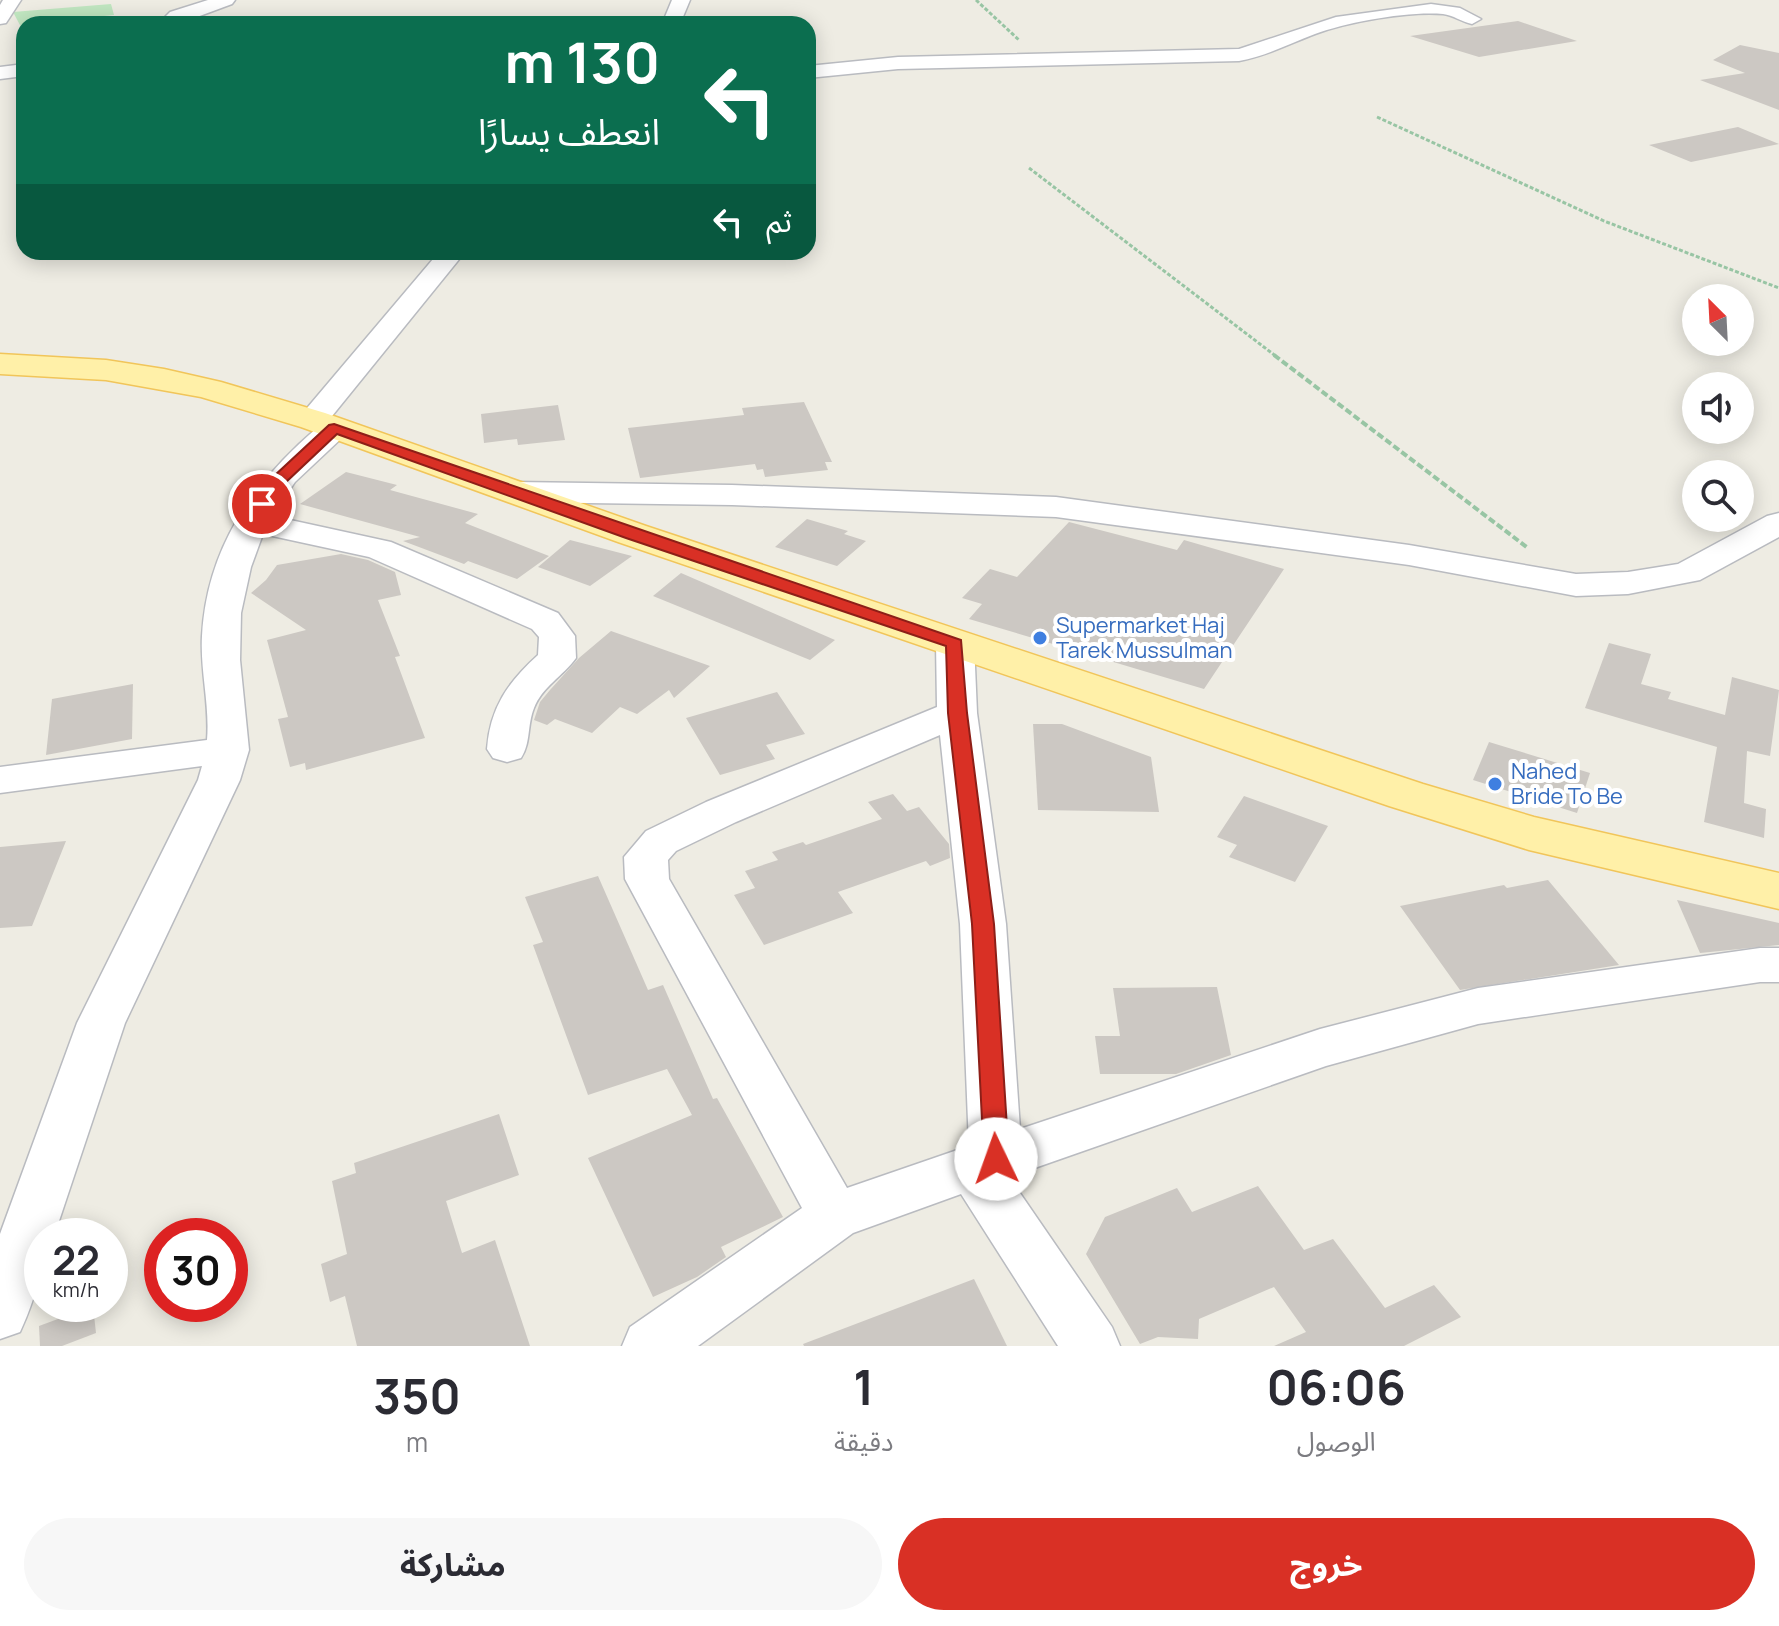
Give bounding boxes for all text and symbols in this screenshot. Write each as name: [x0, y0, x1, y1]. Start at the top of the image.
text: 130 m: [504, 23, 660, 100]
icon: left: [688, 48, 792, 152]
text: انعطف يسارًا: [478, 107, 660, 156]
icon: left: [706, 200, 750, 244]
text: ثم: [766, 200, 792, 241]
north arrow: [1682, 284, 1754, 356]
map controls: [1682, 284, 1754, 532]
button: sound: [1682, 372, 1754, 444]
button: search: [1682, 460, 1754, 532]
pin: [228, 470, 296, 538]
icon: arrive: [240, 482, 284, 526]
place label: Supermarket Haj Tarek Mussulman: [1056, 610, 1233, 665]
marker: Supermarket Haj Tarek Mussulman: [1031, 629, 1049, 647]
place label: Nahed Bride To Be: [1511, 756, 1623, 811]
marker: Nahed Bride To Be: [1486, 775, 1504, 793]
position arrow: [954, 1117, 1038, 1201]
speed limit sign: 30: [144, 1218, 248, 1322]
text: 22: [52, 1232, 100, 1287]
text: km/h: [53, 1276, 99, 1303]
text: 1: [853, 1354, 874, 1419]
text: 06:06: [1267, 1354, 1406, 1419]
text: 350: [373, 1363, 461, 1428]
text: دقيقة: [834, 1423, 893, 1459]
text: الوصول: [1297, 1423, 1376, 1459]
text: m: [406, 1424, 428, 1460]
button: مشاركة: [24, 1518, 882, 1610]
button: خروج: [898, 1518, 1755, 1610]

